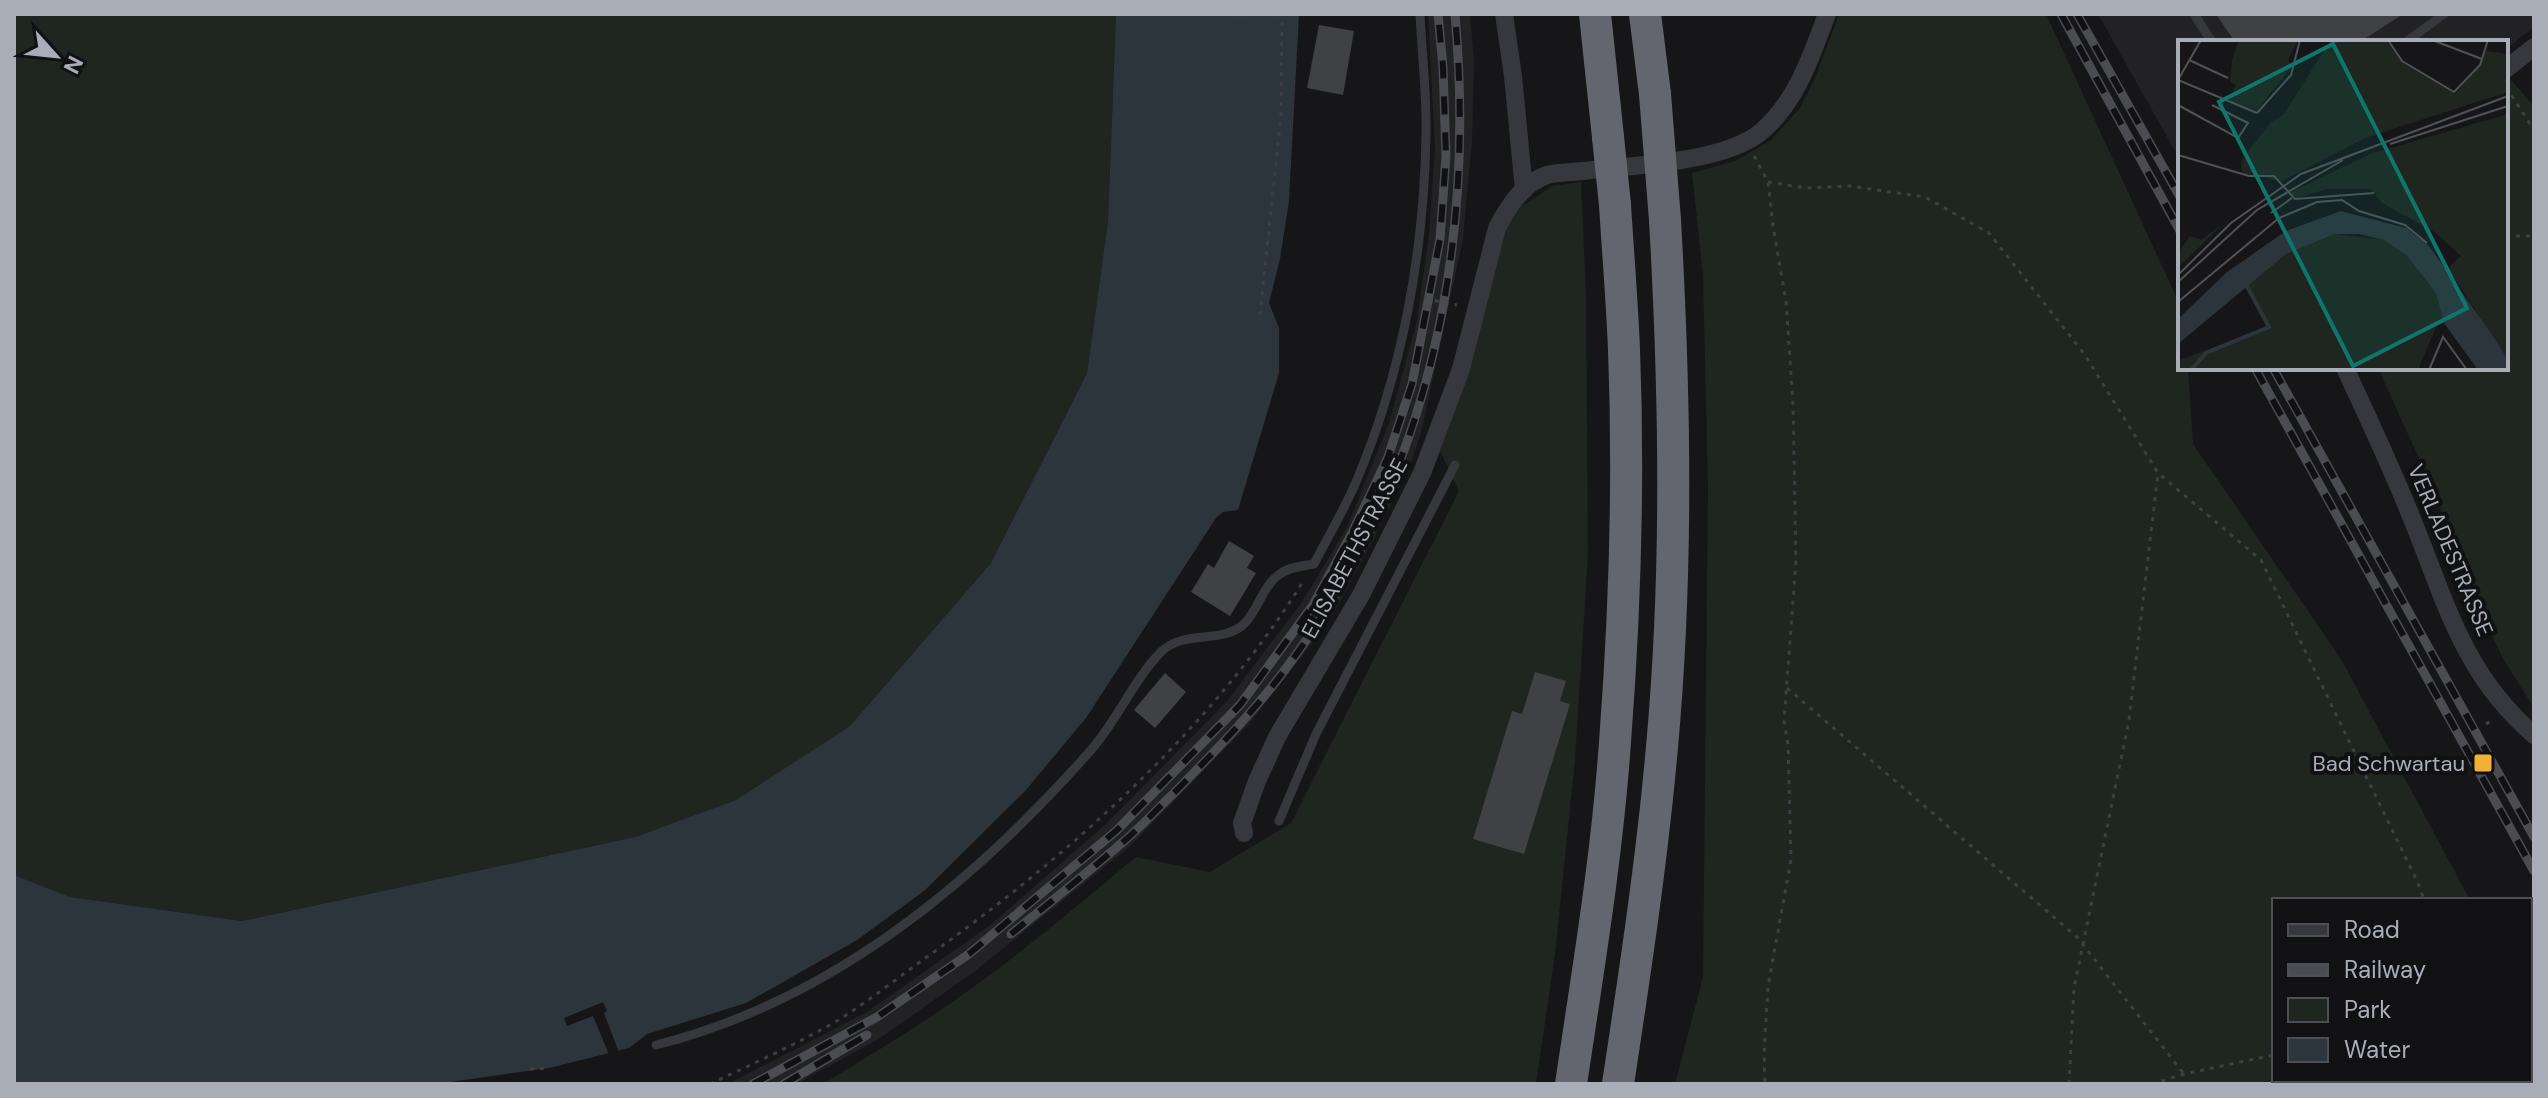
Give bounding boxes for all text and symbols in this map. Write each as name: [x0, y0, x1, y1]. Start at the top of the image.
north arrow: [16, 16, 96, 96]
inset map: [2178, 40, 2508, 370]
text: N: [57, 51, 90, 79]
street label: ELISABETHSTRASSE: [1295, 453, 1414, 643]
street label: VERLADESTRASSE: [2401, 460, 2500, 641]
place label: Bad Schwartau: [2312, 749, 2465, 778]
marker: Bad Schwartau: [2472, 752, 2494, 774]
legend: [2272, 898, 2532, 1082]
text: Road: [2344, 914, 2400, 945]
text: Railway: [2344, 954, 2426, 985]
text: Park: [2344, 994, 2391, 1025]
text: Water: [2344, 1034, 2410, 1065]

